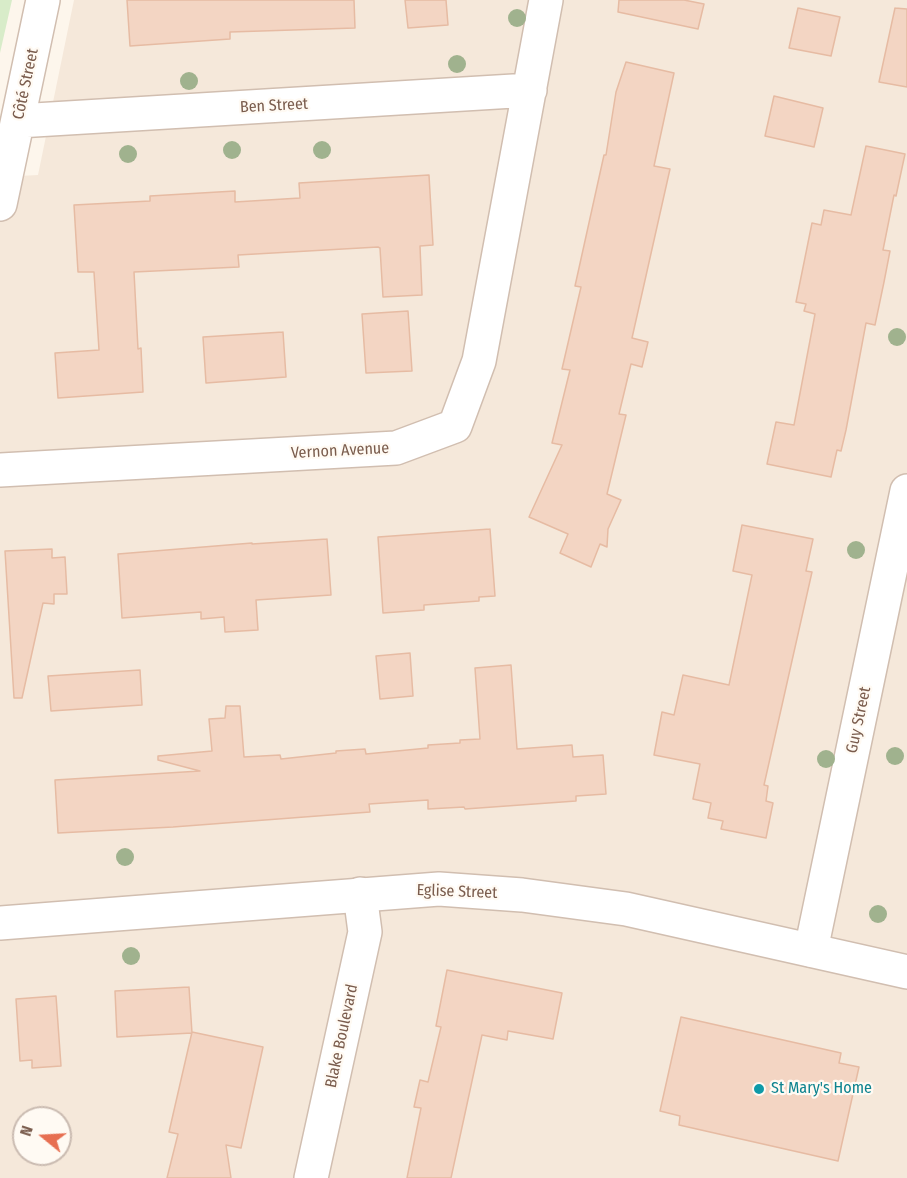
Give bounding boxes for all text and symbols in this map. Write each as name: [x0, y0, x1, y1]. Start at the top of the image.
street label: Côté Street: [9, 47, 43, 121]
street label: Ben Street: [239, 95, 309, 117]
street label: Vernon Avenue: [290, 439, 390, 463]
street label: Guy Street: [843, 685, 875, 755]
street label: Eglise Street: [416, 881, 498, 903]
street label: Blake Boulevard: [322, 982, 362, 1090]
place label: St Mary's Home: [771, 1079, 872, 1099]
marker: St Mary's Home: [752, 1082, 766, 1096]
north arrow: [12, 1106, 72, 1166]
text: N: [16, 1123, 37, 1138]

